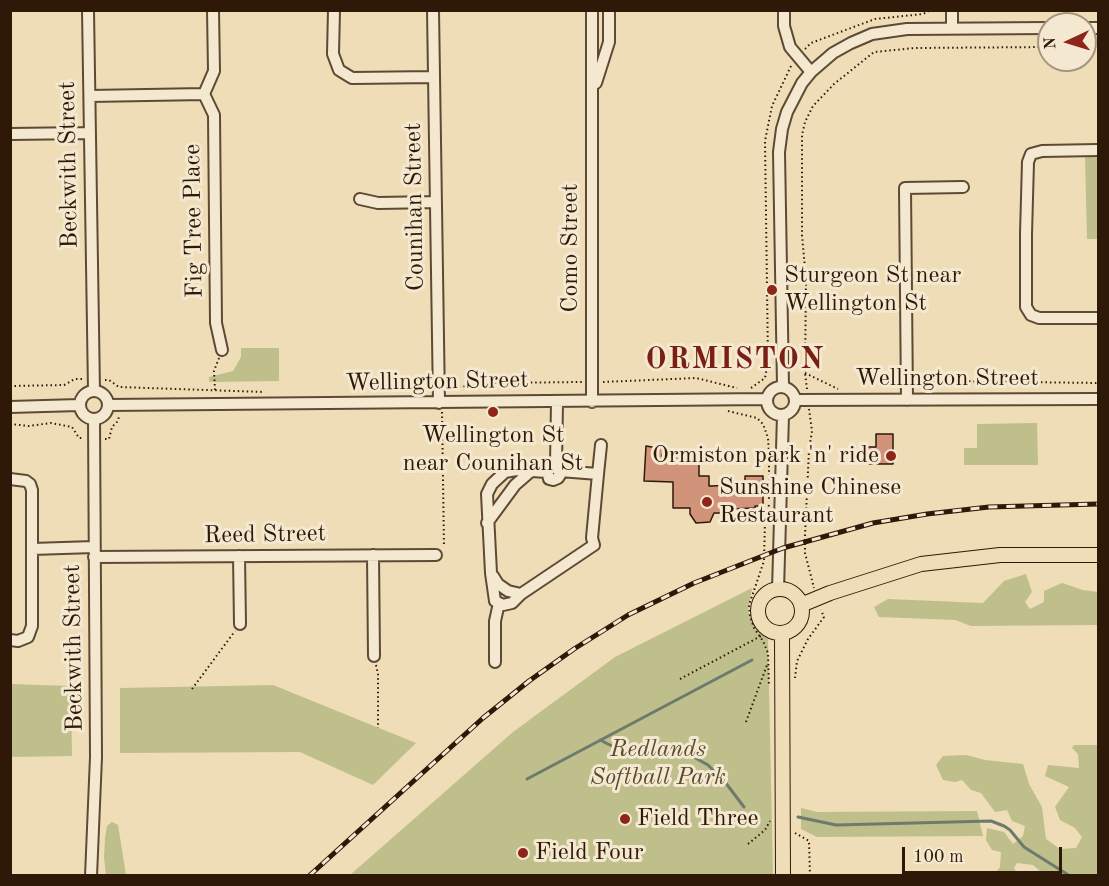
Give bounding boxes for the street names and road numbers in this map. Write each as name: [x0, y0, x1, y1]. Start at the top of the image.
street label: Beckwith Street: [53, 81, 85, 249]
street label: Counihan Street: [399, 123, 431, 291]
street label: Fig Tree Place: [178, 144, 210, 298]
street label: Como Street: [557, 183, 585, 313]
street label: Wellington Street: [855, 365, 1039, 393]
street label: Wellington Street: [345, 366, 529, 398]
street label: Reed Street: [204, 520, 326, 550]
street label: Beckwith Street: [58, 564, 90, 732]

